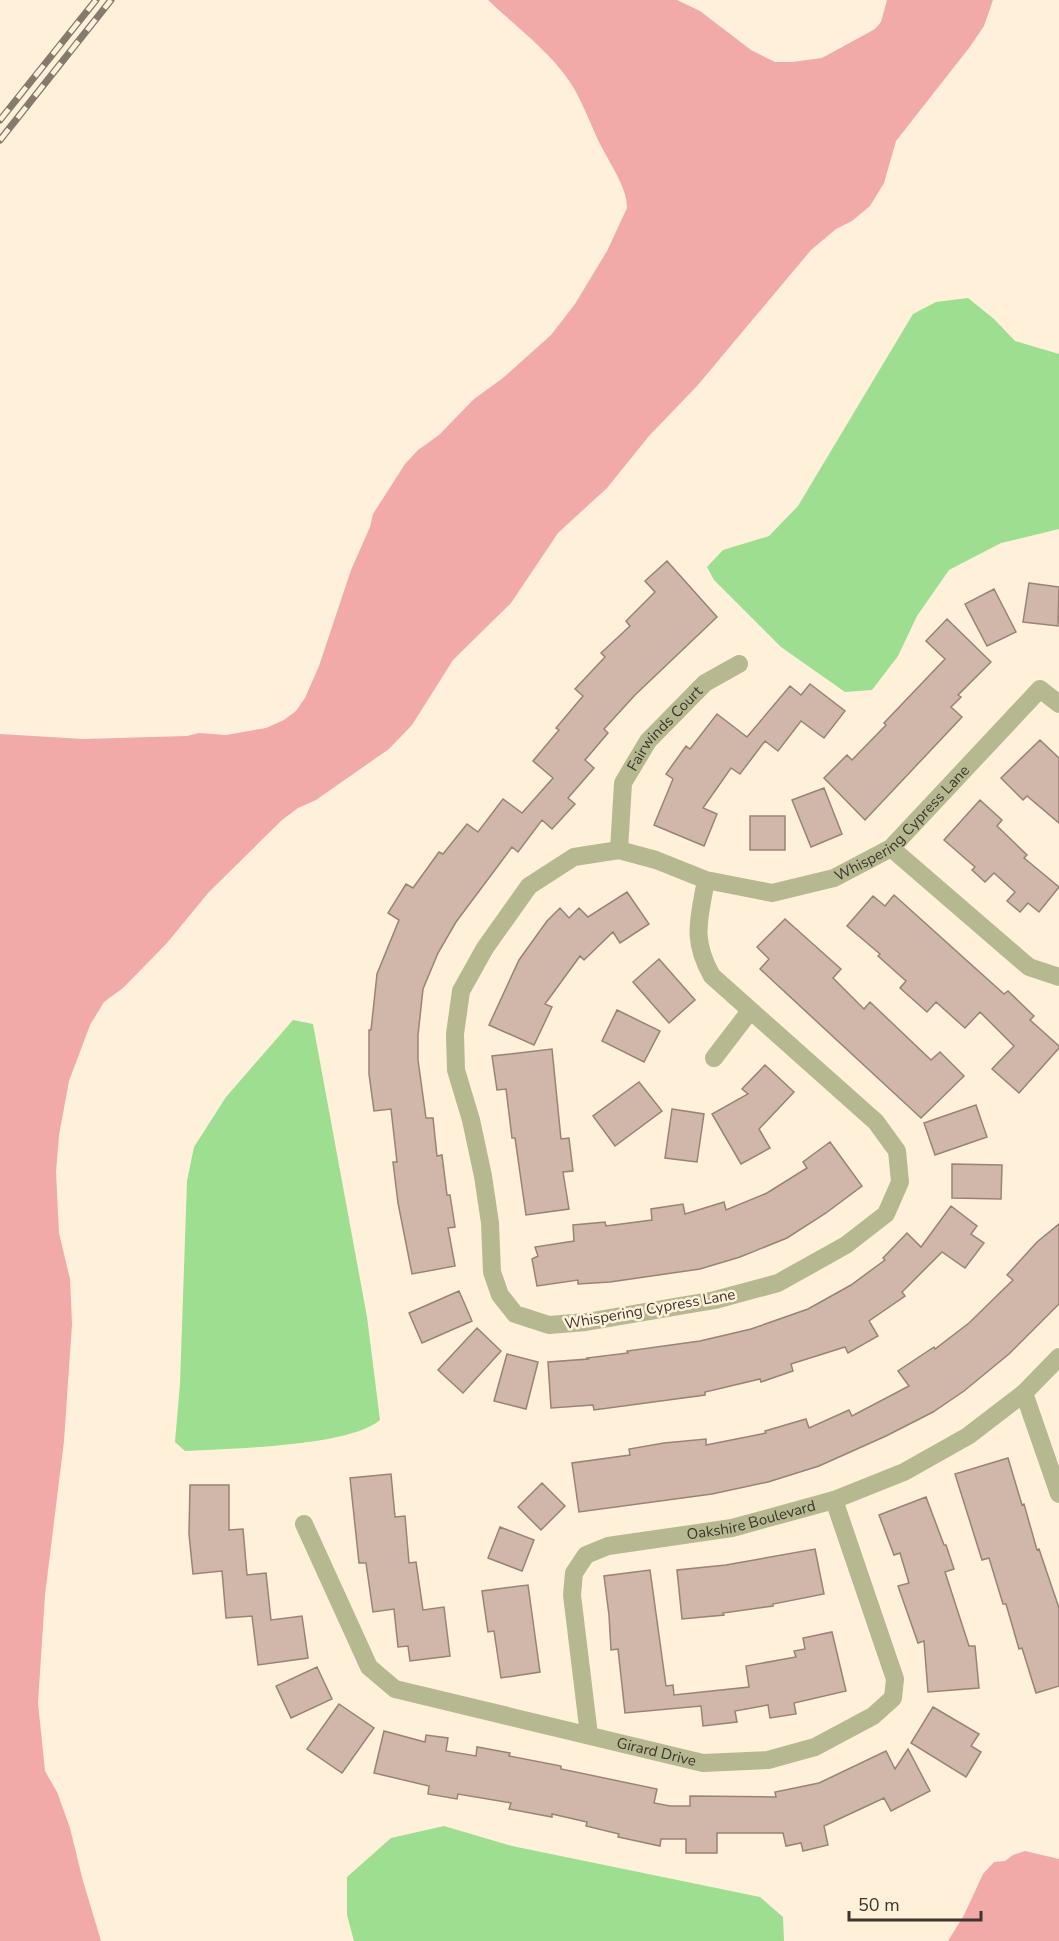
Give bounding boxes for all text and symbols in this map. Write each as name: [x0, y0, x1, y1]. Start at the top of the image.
street label: Fairwinds Court: [622, 681, 707, 775]
street label: Whispering Cypress Lane: [831, 761, 974, 886]
street label: Whispering Cypress Lane: [563, 1284, 737, 1334]
street label: Oakshire Boulevard: [685, 1496, 818, 1544]
street label: Girard Drive: [615, 1733, 698, 1771]
scale bar: [849, 1884, 981, 1922]
text: 50 m: [858, 1893, 900, 1917]

